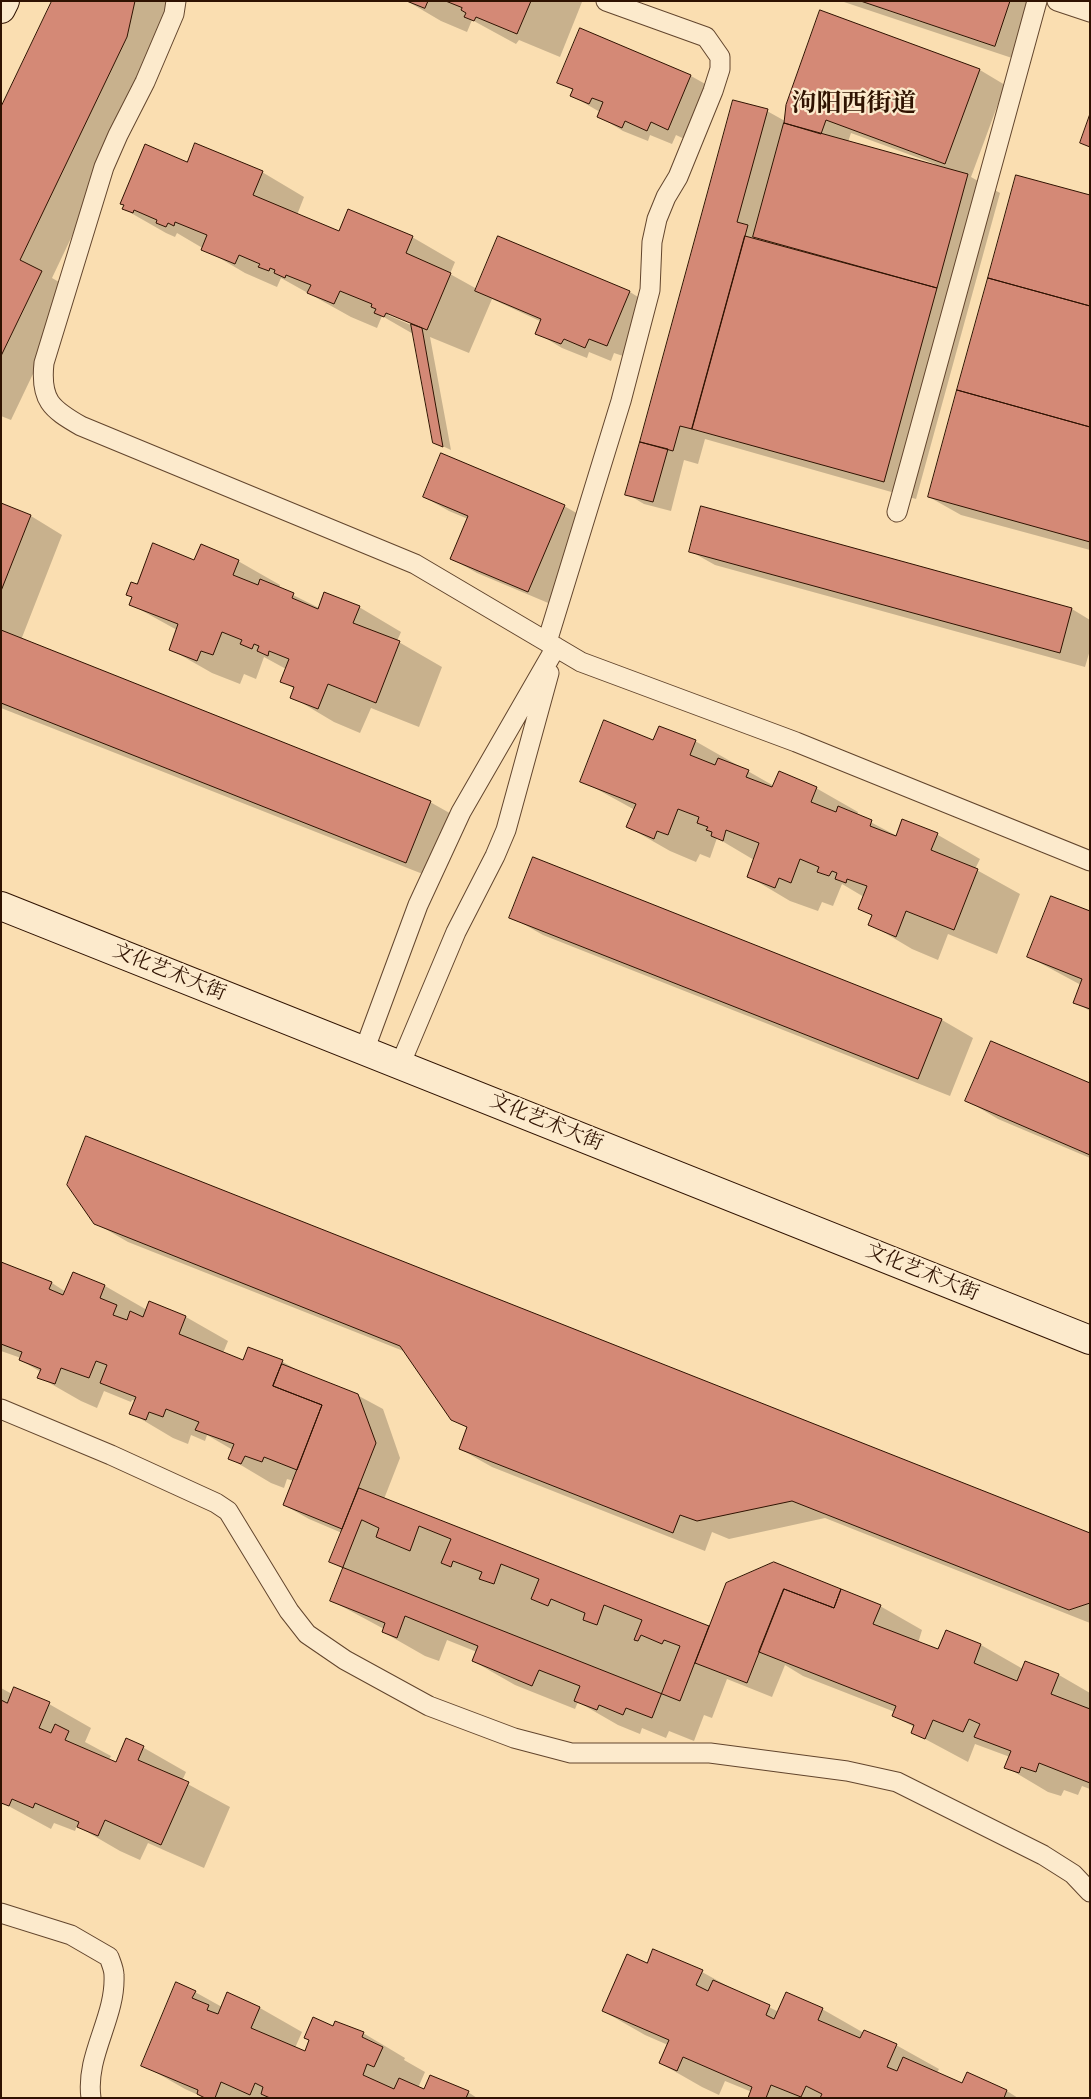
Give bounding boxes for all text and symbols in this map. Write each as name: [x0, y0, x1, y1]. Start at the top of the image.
district label: 泃阳西街道: [792, 90, 916, 120]
street label: 文化艺术大街: [109, 939, 229, 1007]
street label: 文化艺术大街: [486, 1089, 606, 1157]
street label: 文化艺术大街: [862, 1239, 982, 1307]

